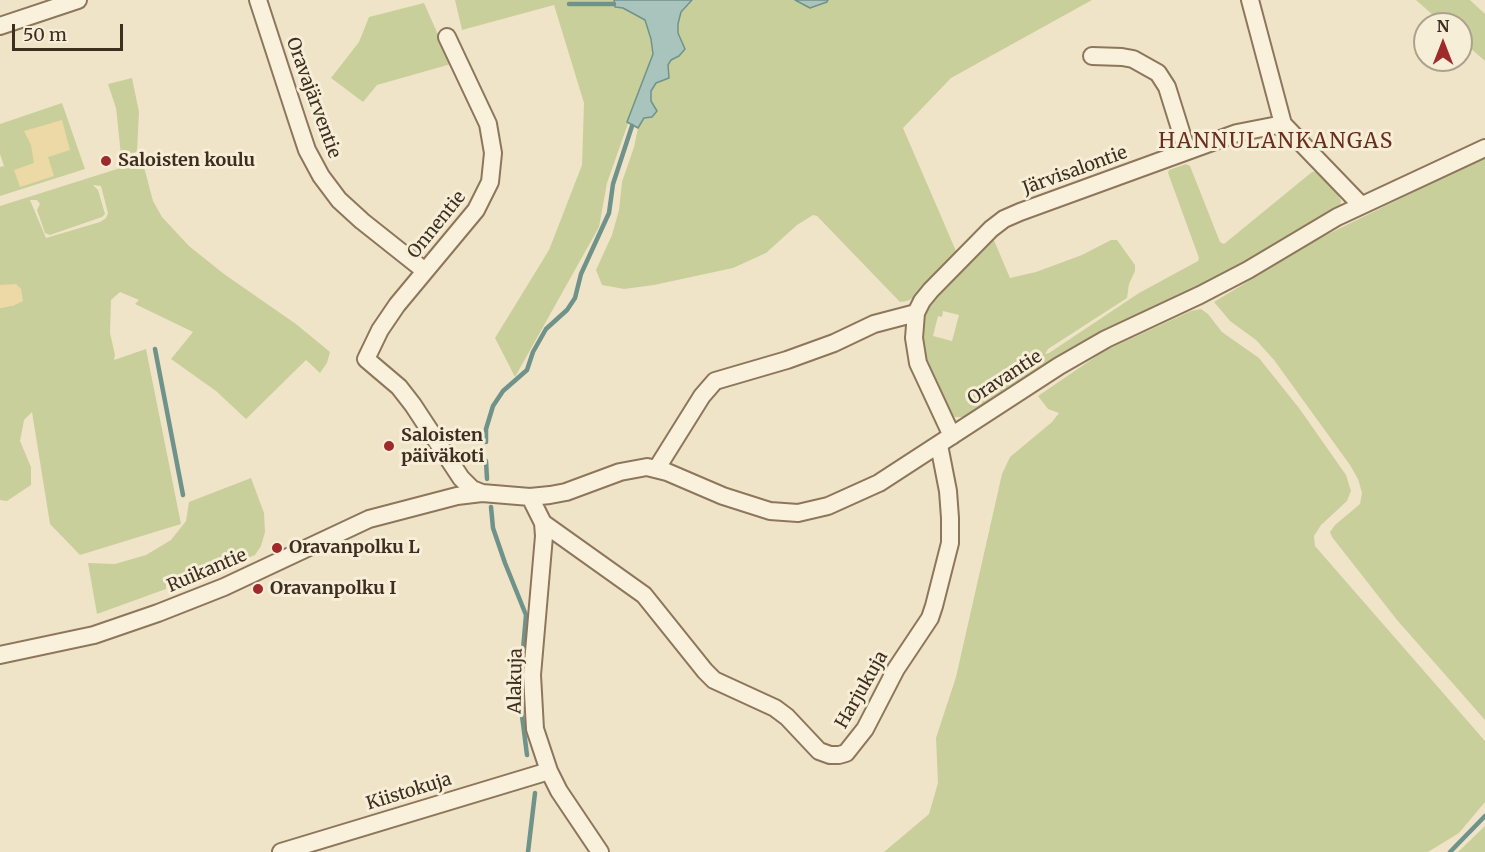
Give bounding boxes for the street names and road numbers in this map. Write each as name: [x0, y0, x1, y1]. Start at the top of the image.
street label: Oravajärventie: [281, 35, 345, 161]
street label: Järvisalontie: [1020, 142, 1130, 200]
street label: Onnentie: [403, 187, 471, 263]
street label: Oravantie: [964, 346, 1046, 410]
street label: Ruikantie: [164, 545, 250, 597]
street label: Harjukuja: [831, 647, 893, 733]
street label: Alakuja: [505, 648, 527, 714]
street label: Kiistokuja: [364, 769, 454, 815]

